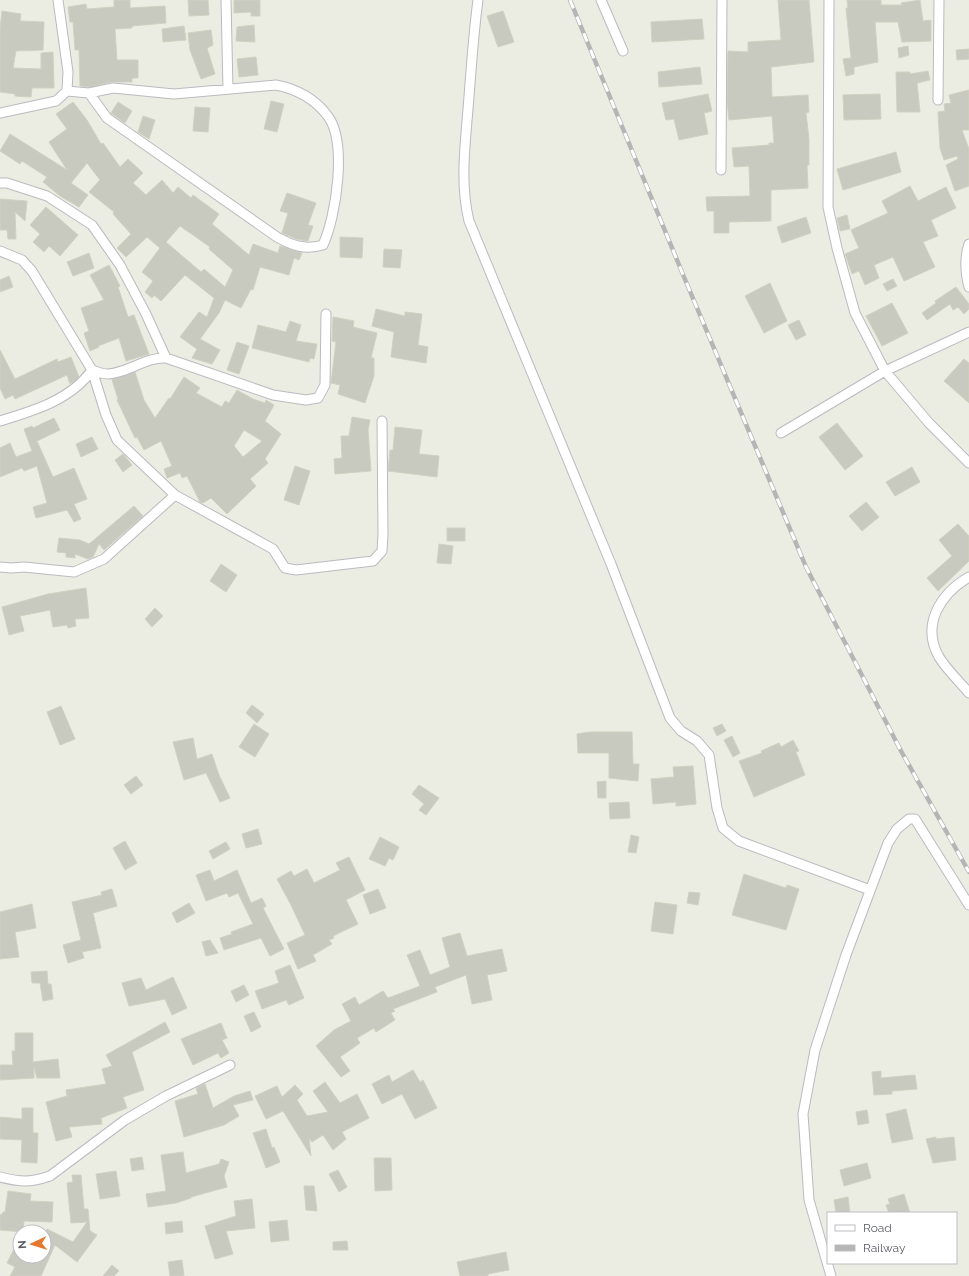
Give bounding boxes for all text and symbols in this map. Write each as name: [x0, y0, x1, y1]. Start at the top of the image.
legend: [827, 1212, 957, 1264]
text: Road: [863, 1221, 892, 1235]
north arrow: [12, 1224, 52, 1264]
text: N: [16, 1240, 29, 1249]
text: Railway: [863, 1241, 906, 1255]

